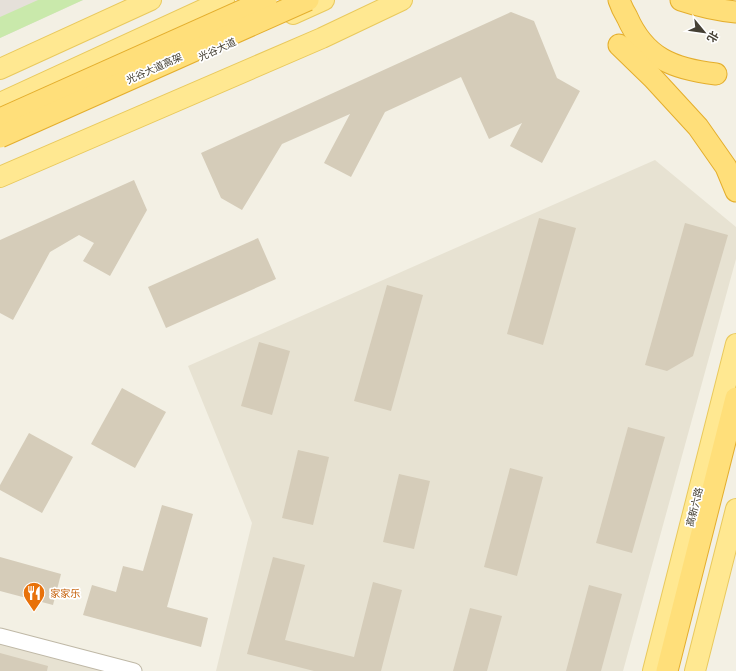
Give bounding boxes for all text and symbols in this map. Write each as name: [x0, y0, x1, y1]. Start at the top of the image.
north arrow: [684, 12, 724, 52]
text: 北: [703, 28, 722, 46]
street label: 光谷大道: [196, 34, 239, 65]
street label: 光谷大道高架: [124, 49, 185, 88]
street label: 高新六路: [682, 486, 707, 528]
restaurant icon: 家家乐: [21, 580, 47, 613]
place label: 家家乐: [50, 586, 80, 601]

